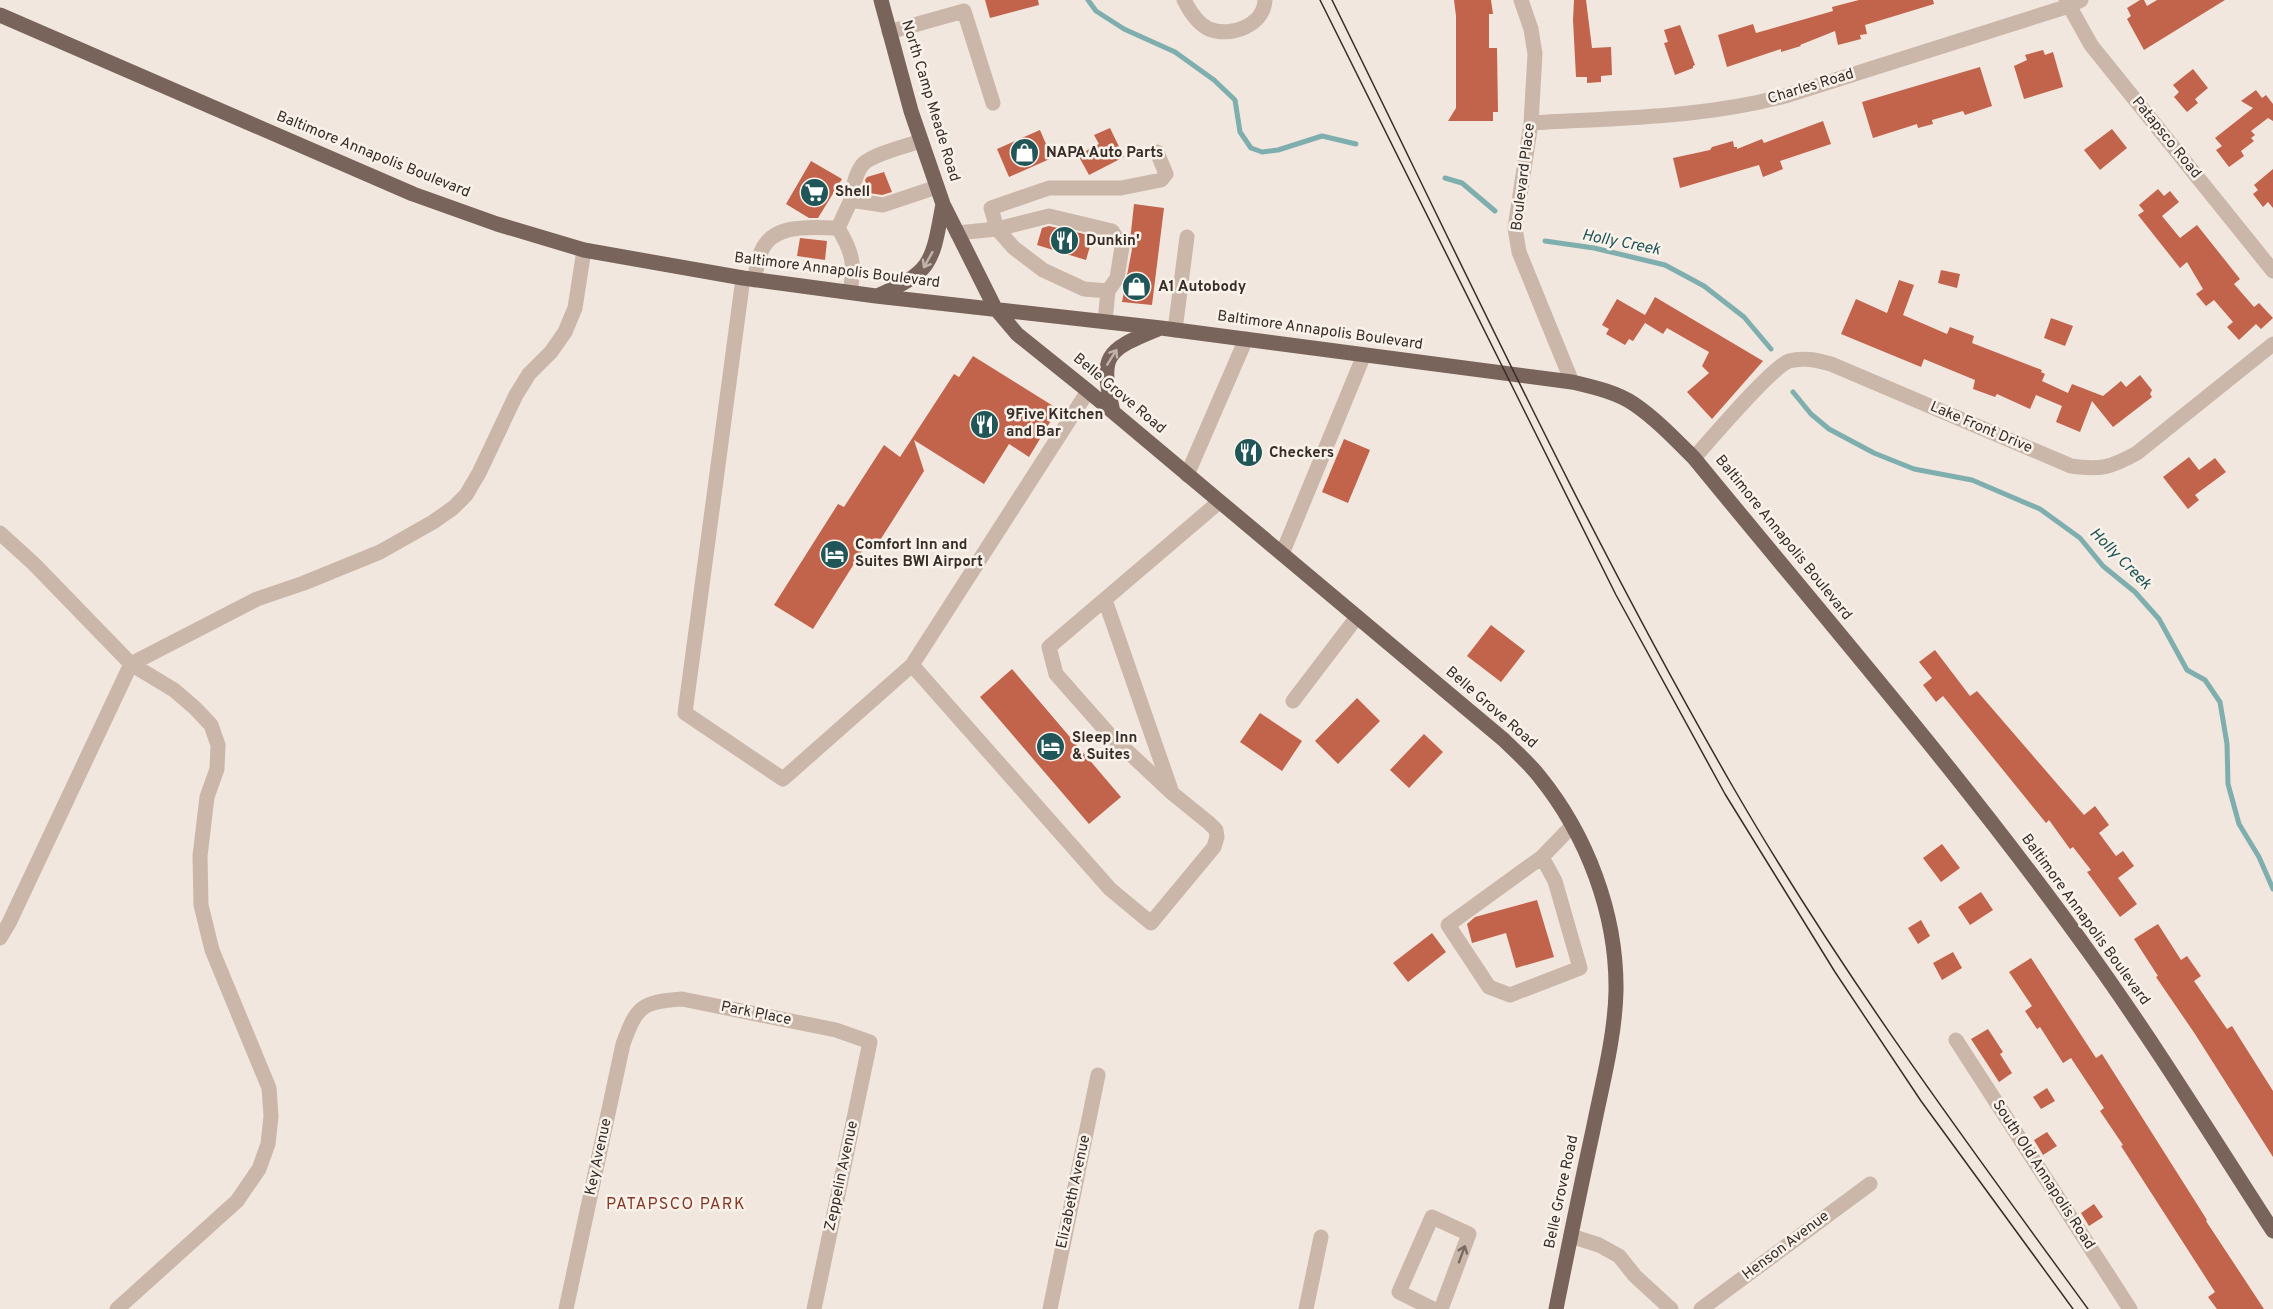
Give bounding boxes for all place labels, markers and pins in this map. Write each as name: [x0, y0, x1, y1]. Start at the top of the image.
shop icon: NAPA Auto Parts: [1009, 137, 1041, 169]
place label: NAPA Auto Parts: [1046, 144, 1163, 163]
supermarket icon: Shell: [798, 176, 830, 208]
place label: Shell: [835, 183, 870, 202]
restaurant icon: Dunkin': [1049, 225, 1081, 257]
place label: Dunkin': [1086, 232, 1140, 251]
shop icon: A1 Autobody: [1121, 271, 1153, 303]
place label: A1 Autobody: [1158, 278, 1247, 297]
place label: 9Five Kitchen and Bar: [1006, 406, 1103, 442]
restaurant icon: 9Five Kitchen and Bar: [969, 408, 1001, 440]
restaurant icon: Checkers: [1232, 437, 1264, 469]
place label: Checkers: [1269, 444, 1334, 463]
place label: Comfort Inn and Suites BWI Airport: [855, 536, 983, 572]
hotel icon: Comfort Inn and Suites BWI Airport: [818, 538, 850, 570]
place label: Sleep Inn & Suites: [1072, 729, 1137, 765]
hotel icon: Sleep Inn & Suites: [1035, 731, 1067, 763]

